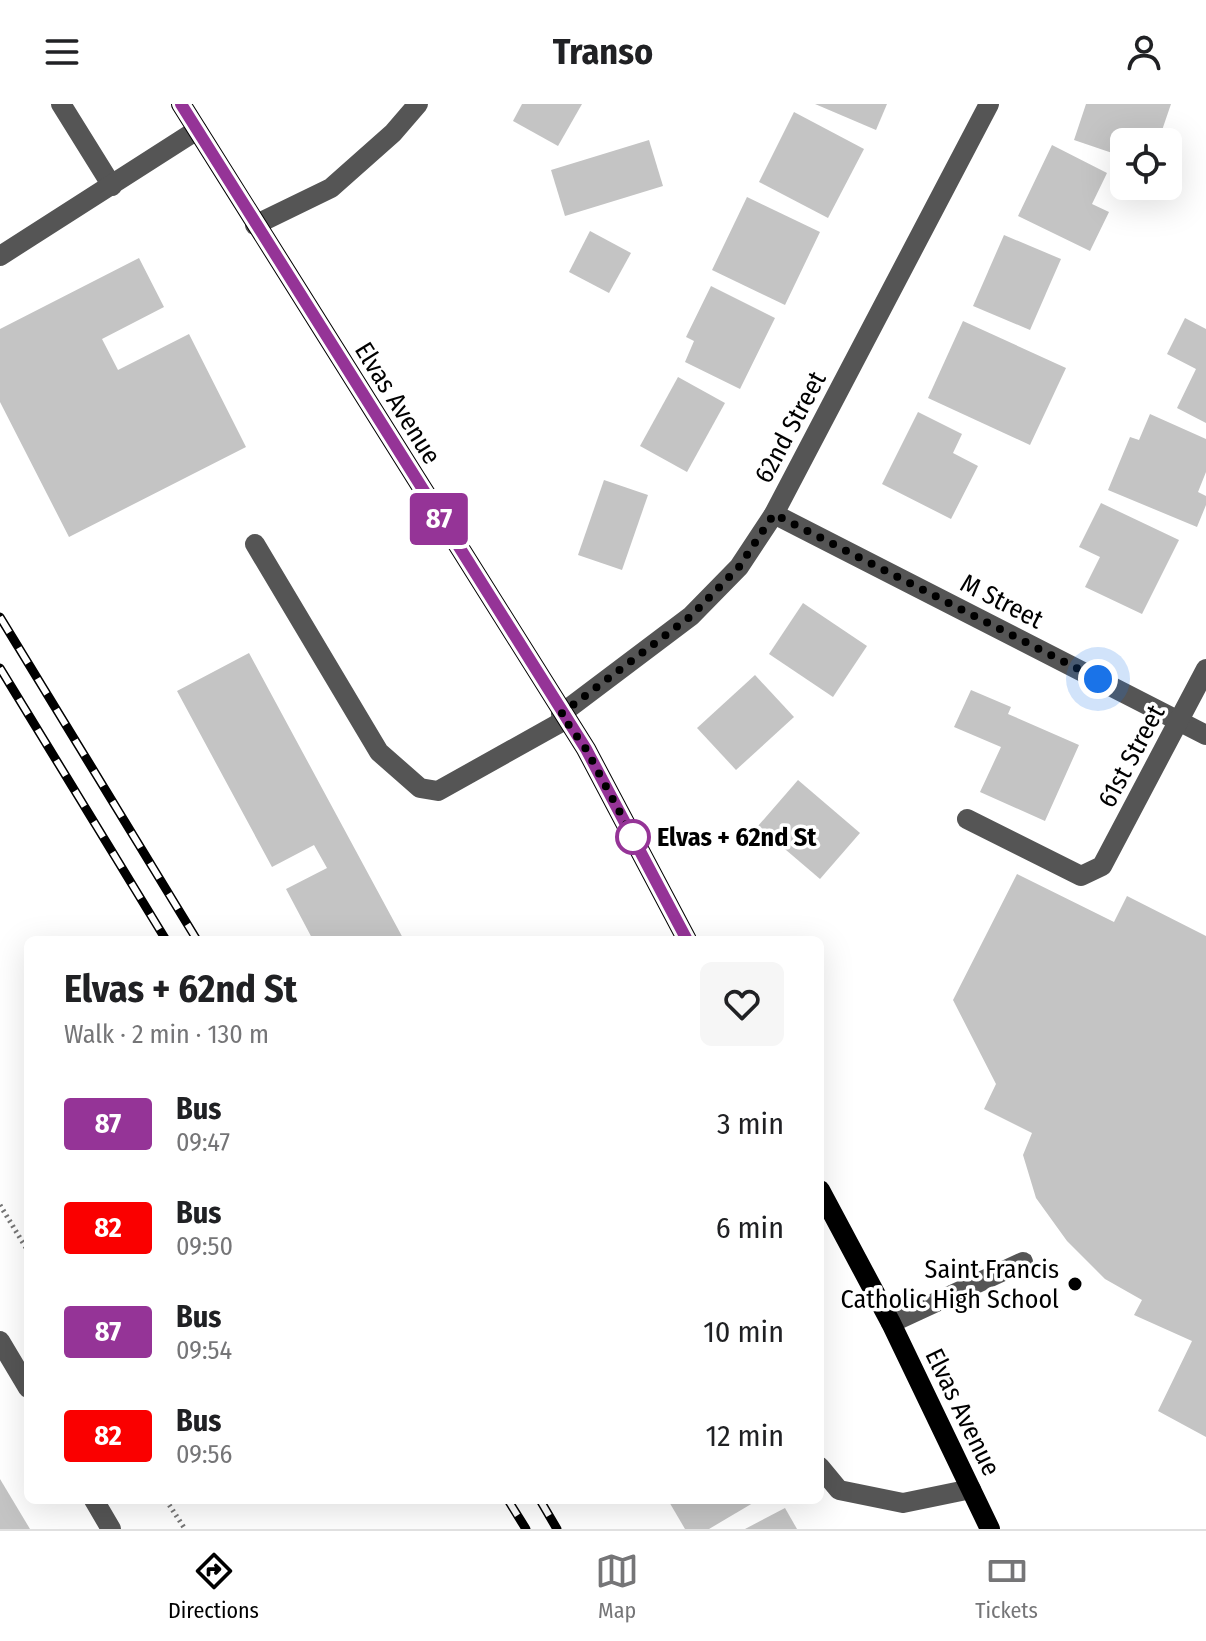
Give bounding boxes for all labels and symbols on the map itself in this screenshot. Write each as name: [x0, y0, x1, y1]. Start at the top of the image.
street label: Elvas Avenue: [348, 337, 447, 470]
street label: 62nd Street: [748, 366, 833, 488]
line badge: 87: [403, 493, 475, 545]
street label: M Street: [955, 568, 1049, 636]
your location: [1078, 659, 1118, 699]
street label: 61st Street: [1092, 699, 1172, 813]
marker: Elvas + 62nd St: [616, 820, 650, 854]
place label: Elvas + 62nd St: [657, 822, 817, 853]
place label: Saint Francis Catholic High School: [840, 1254, 1059, 1315]
marker: Saint Francis Catholic High School: [1066, 1275, 1084, 1293]
street label: Elvas Avenue: [918, 1344, 1007, 1481]

